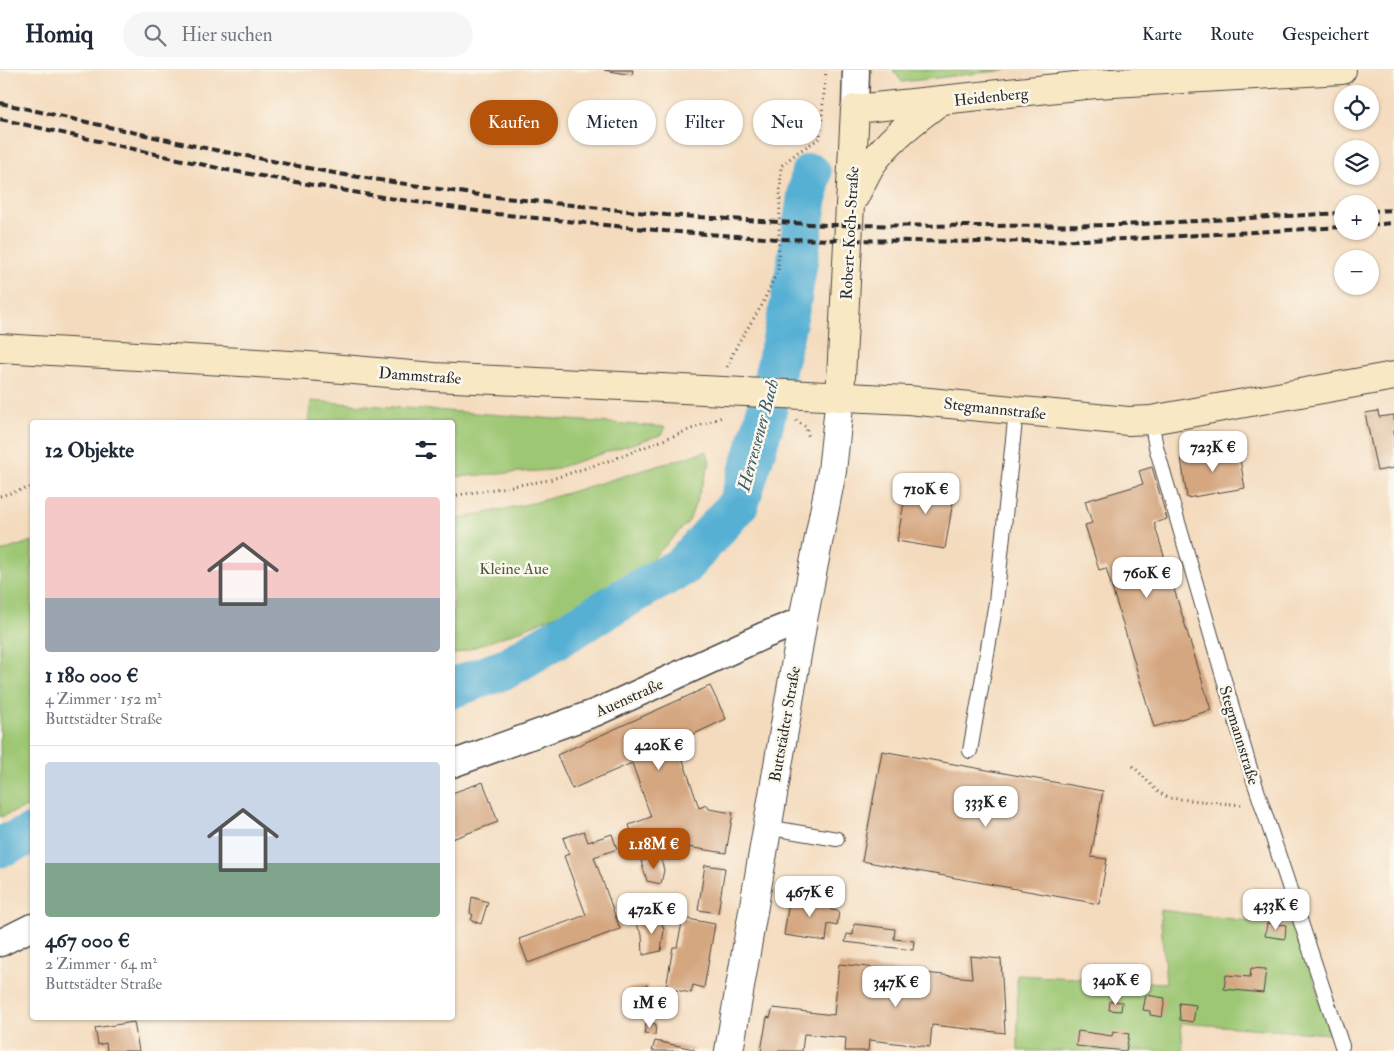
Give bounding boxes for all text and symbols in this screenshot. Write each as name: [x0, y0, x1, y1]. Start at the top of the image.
search box: [123, 12, 473, 57]
text: Homiq: [25, 19, 93, 50]
icon: search: [141, 21, 169, 49]
text: Hier suchen: [181, 23, 273, 47]
text: Karte: [1142, 23, 1182, 46]
text: Route: [1210, 23, 1254, 46]
text: Gespeichert: [1282, 23, 1369, 46]
street label: Heidenberg: [953, 83, 1030, 111]
map controls: [1334, 85, 1379, 295]
button: locate: [1334, 85, 1379, 130]
chip: Kaufen: [470, 100, 558, 145]
chip: Mieten: [568, 100, 656, 145]
chip: Filter: [666, 100, 743, 145]
chip: Neu: [753, 100, 821, 145]
button: layers: [1334, 140, 1379, 185]
street label: Robert-Koch-Straße: [837, 166, 863, 300]
button: +: [1334, 195, 1379, 240]
button: −: [1334, 250, 1379, 295]
street label: Dammstraße: [378, 363, 462, 389]
water label: Herressener Bach: [732, 377, 784, 495]
street label: Stegmannstraße: [943, 394, 1047, 424]
pin: 723K €: [1172, 430, 1254, 473]
icon: filters: [412, 436, 440, 464]
text: 12 Objekte: [45, 437, 134, 464]
text: 723K €: [1190, 437, 1236, 457]
pin: 710K €: [885, 472, 967, 515]
text: 710K €: [903, 479, 949, 499]
icon: home: [198, 529, 288, 619]
pin: 760K €: [1106, 556, 1188, 599]
park label: Kleine Aue: [479, 559, 549, 579]
text: 760K €: [1123, 563, 1171, 583]
text: 1 180 000 €: [45, 662, 138, 689]
street label: Buttstädter Straße: [765, 664, 805, 784]
street label: Auenstraße: [592, 674, 667, 722]
street label: Stegmannstraße: [1214, 683, 1264, 788]
text: 4 Zimmer · 152 m²: [45, 689, 162, 709]
text: Buttstädter Straße: [45, 709, 162, 729]
pin: 420K €: [618, 728, 700, 771]
text: 420K €: [635, 735, 683, 755]
pin: 333K €: [945, 786, 1027, 828]
text: 333K €: [965, 792, 1007, 812]
icon: home: [198, 795, 288, 885]
pin: 1.18M €: [608, 828, 700, 870]
text: 1.18M €: [629, 834, 679, 854]
pin: 467K €: [769, 876, 851, 918]
text: 467K €: [786, 882, 834, 902]
pin: 433K €: [1235, 888, 1317, 931]
pin: 472K €: [611, 892, 693, 935]
text: 433K €: [1254, 895, 1298, 915]
text: 472K €: [628, 899, 676, 919]
text: 467 000 €: [45, 927, 130, 954]
text: 2 Zimmer · 64 m²: [45, 954, 157, 974]
pin: 340K €: [1075, 964, 1157, 1006]
pin: 347K €: [855, 966, 937, 1008]
text: 340K €: [1093, 970, 1139, 990]
text: 347K €: [873, 972, 919, 992]
text: Buttstädter Straße: [45, 974, 162, 994]
pin: 1M €: [620, 986, 680, 1029]
text: 1M €: [633, 993, 667, 1013]

